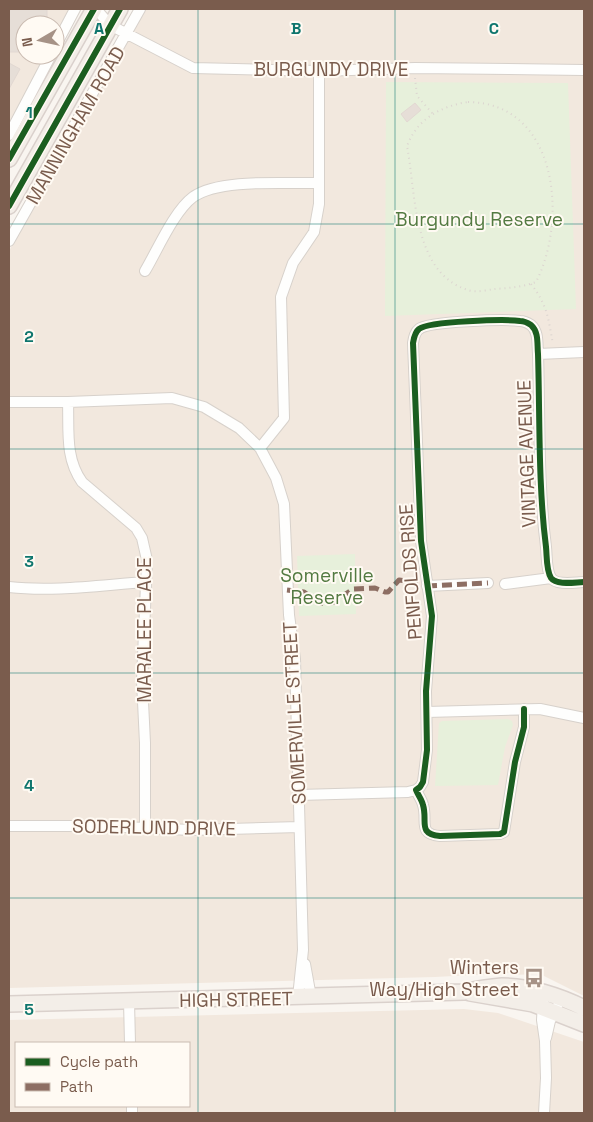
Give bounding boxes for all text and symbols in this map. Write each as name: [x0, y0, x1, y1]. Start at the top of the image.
north arrow: [15, 15, 65, 65]
text: A: [94, 18, 104, 39]
text: B: [291, 18, 301, 39]
text: C: [489, 18, 499, 39]
street label: MANNINGHAM ROAD: [21, 42, 129, 208]
street label: BURGUNDY DRIVE: [254, 57, 409, 82]
text: 1: [25, 102, 33, 123]
park label: Burgundy Reserve: [395, 207, 563, 232]
text: 2: [24, 326, 34, 347]
street label: VINTAGE AVENUE: [511, 380, 542, 528]
street label: PENFOLDS RISE: [393, 503, 428, 641]
text: 3: [24, 551, 34, 572]
street label: MARALEE PLACE: [132, 557, 157, 703]
park label: Somerville Reserve: [280, 563, 374, 610]
street label: SOMERVILLE STREET: [277, 621, 312, 805]
text: 4: [24, 775, 34, 796]
street label: SODERLUND DRIVE: [72, 814, 236, 841]
place label: Winters Way/High Street: [369, 955, 519, 1002]
bus stop icon: Winters Way/High Street: [523, 967, 545, 989]
street label: HIGH STREET: [179, 986, 293, 1013]
text: 5: [24, 999, 34, 1020]
legend: [15, 1042, 190, 1107]
text: Cycle path: [60, 1052, 138, 1071]
text: Path: [60, 1077, 93, 1096]

